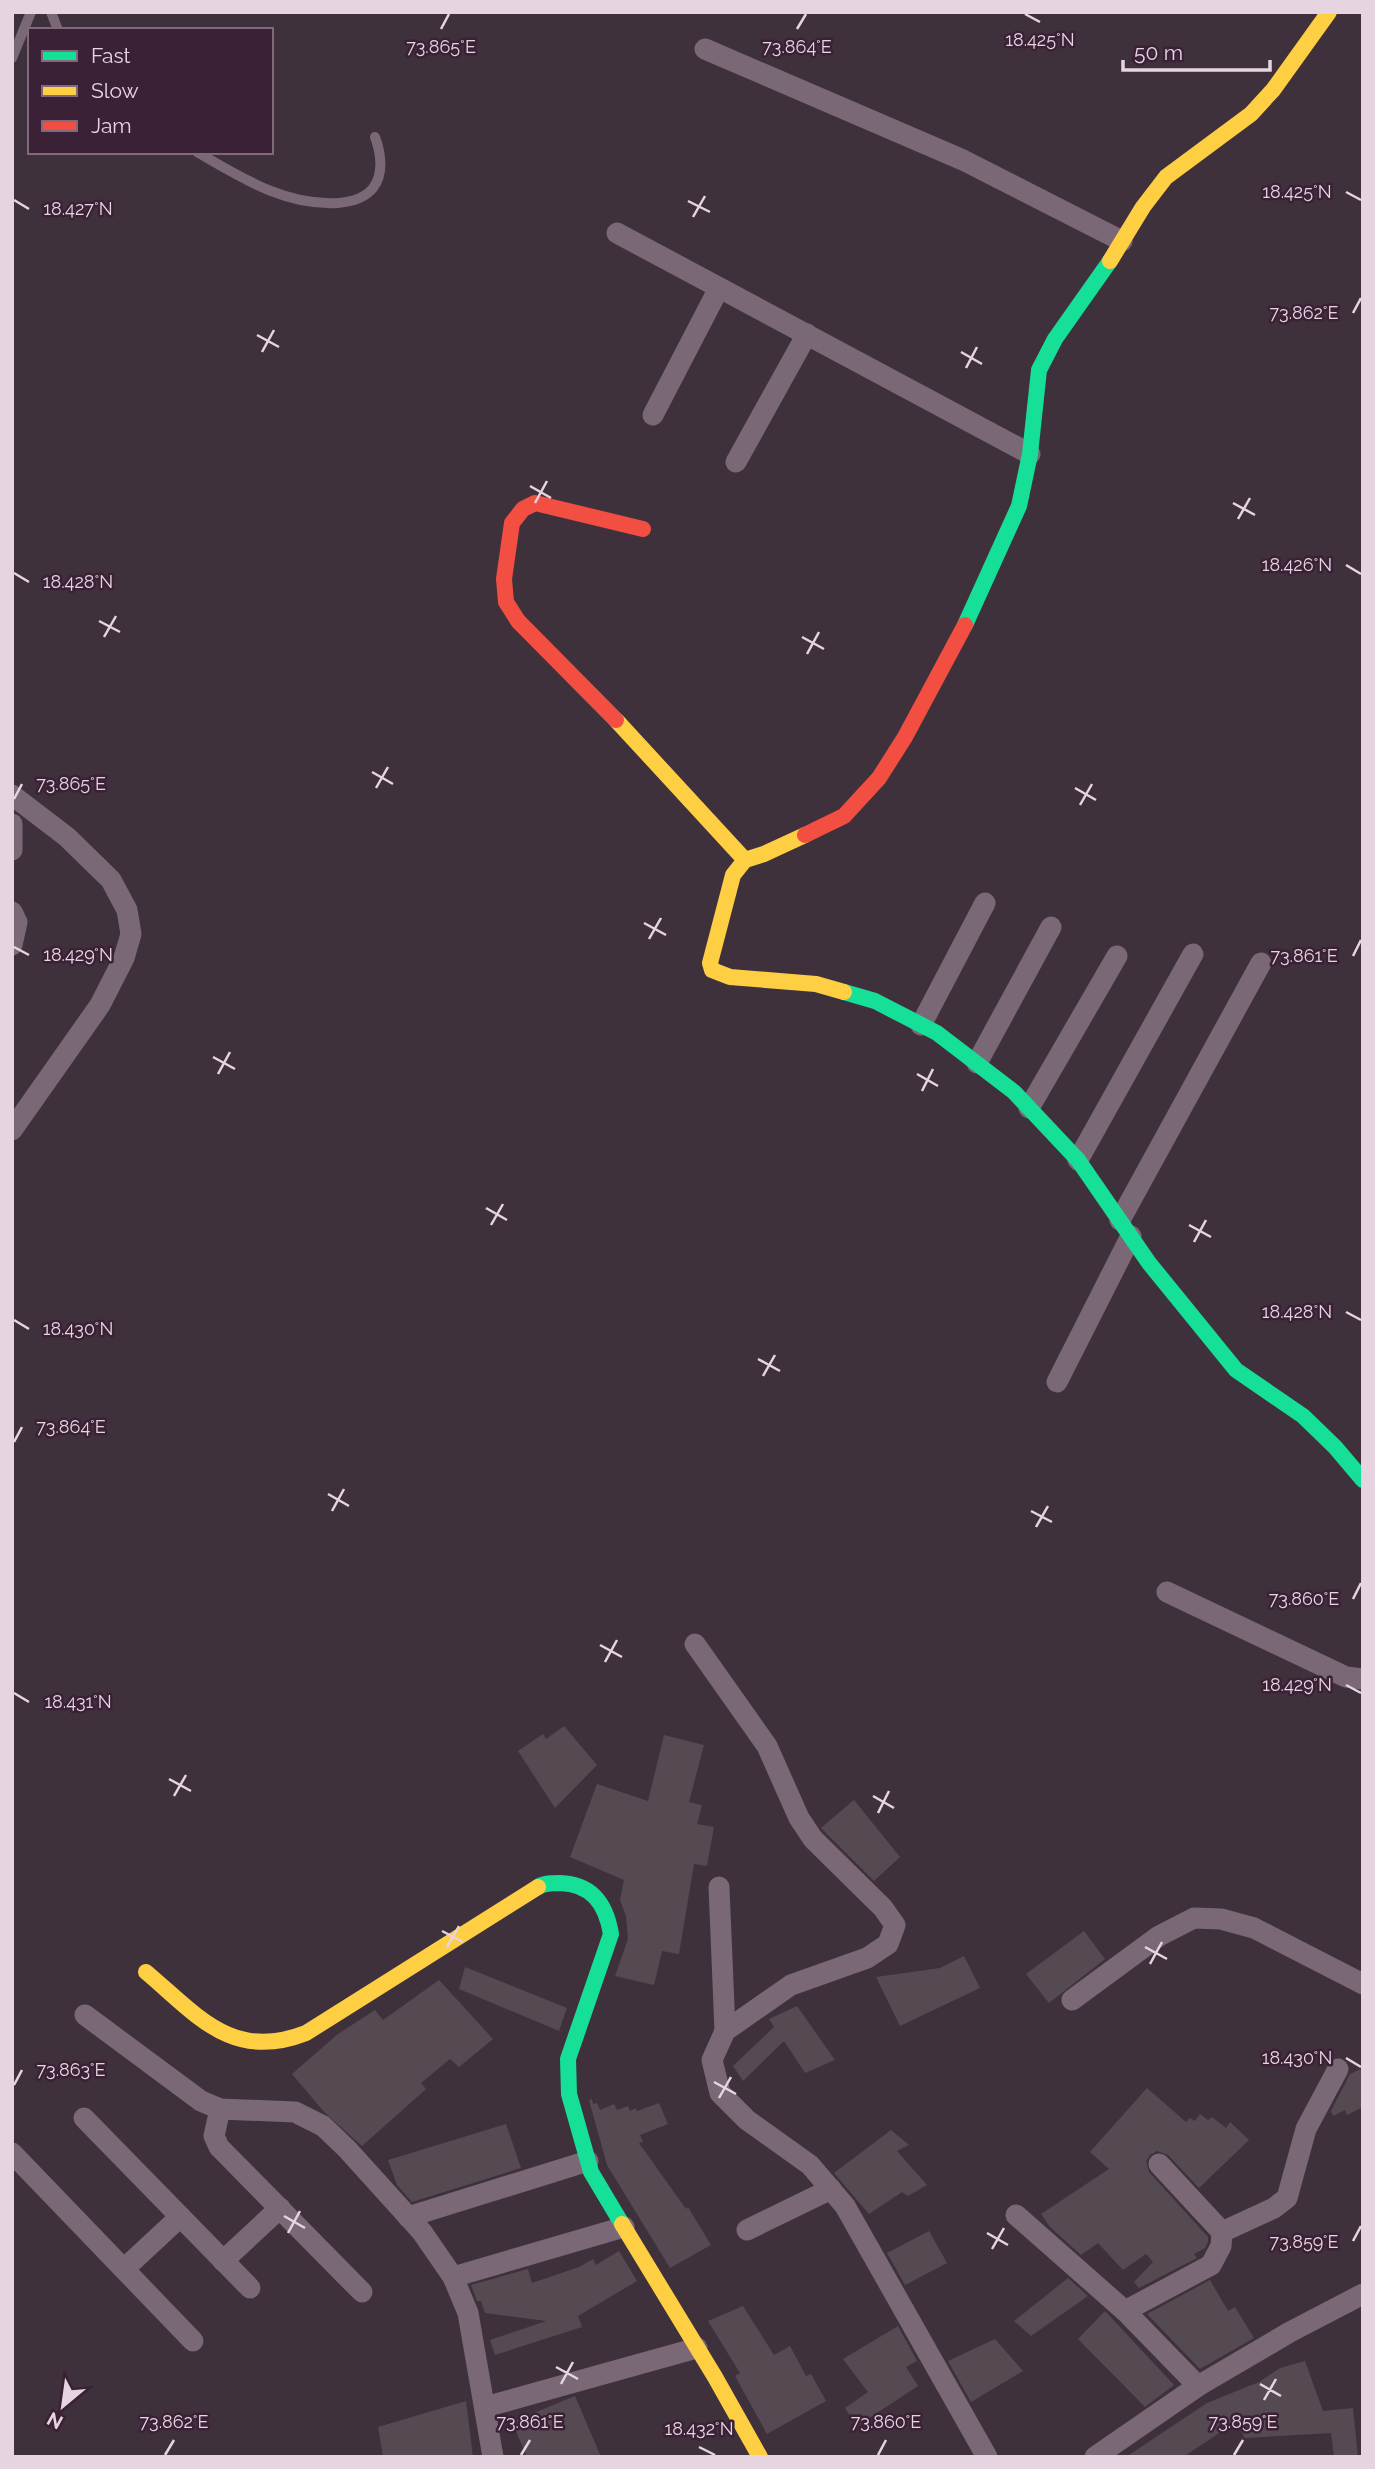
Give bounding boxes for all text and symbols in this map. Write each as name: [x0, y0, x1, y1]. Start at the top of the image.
legend: [28, 28, 273, 154]
scale bar: [1123, 28, 1270, 72]
text: 18.425°N: [1005, 29, 1075, 50]
text: 73.865°E: [406, 36, 476, 57]
text: 73.864°E: [762, 36, 832, 57]
text: 50 m: [1134, 40, 1183, 65]
text: Fast: [91, 43, 131, 68]
text: Slow: [91, 78, 139, 103]
text: Jam: [91, 113, 132, 138]
text: 18.425°N: [1262, 181, 1332, 202]
text: 18.427°N: [43, 198, 113, 219]
text: 73.862°E: [1269, 302, 1339, 323]
text: 18.426°N: [1262, 554, 1332, 575]
text: 18.428°N: [43, 571, 113, 592]
text: 73.865°E: [36, 773, 106, 794]
text: 18.429°N: [43, 944, 113, 965]
text: 73.861°E: [1270, 945, 1338, 966]
text: 18.428°N: [1262, 1301, 1332, 1322]
text: 18.430°N: [43, 1318, 113, 1339]
text: 73.864°E: [36, 1416, 106, 1437]
text: 73.860°E: [1269, 1588, 1339, 1609]
text: 18.429°N: [1262, 1674, 1332, 1695]
text: 18.431°N: [44, 1691, 112, 1712]
text: 18.430°N: [1262, 2047, 1332, 2068]
text: 73.863°E: [36, 2059, 106, 2080]
text: 73.859°E: [1270, 2231, 1338, 2252]
north arrow: [28, 2371, 98, 2441]
text: N: [43, 2408, 66, 2434]
text: 73.862°E: [139, 2411, 209, 2432]
text: 73.861°E: [496, 2411, 564, 2432]
text: 73.860°E: [851, 2411, 921, 2432]
text: 73.859°E: [1209, 2411, 1277, 2432]
text: 18.432°N: [664, 2418, 734, 2439]

